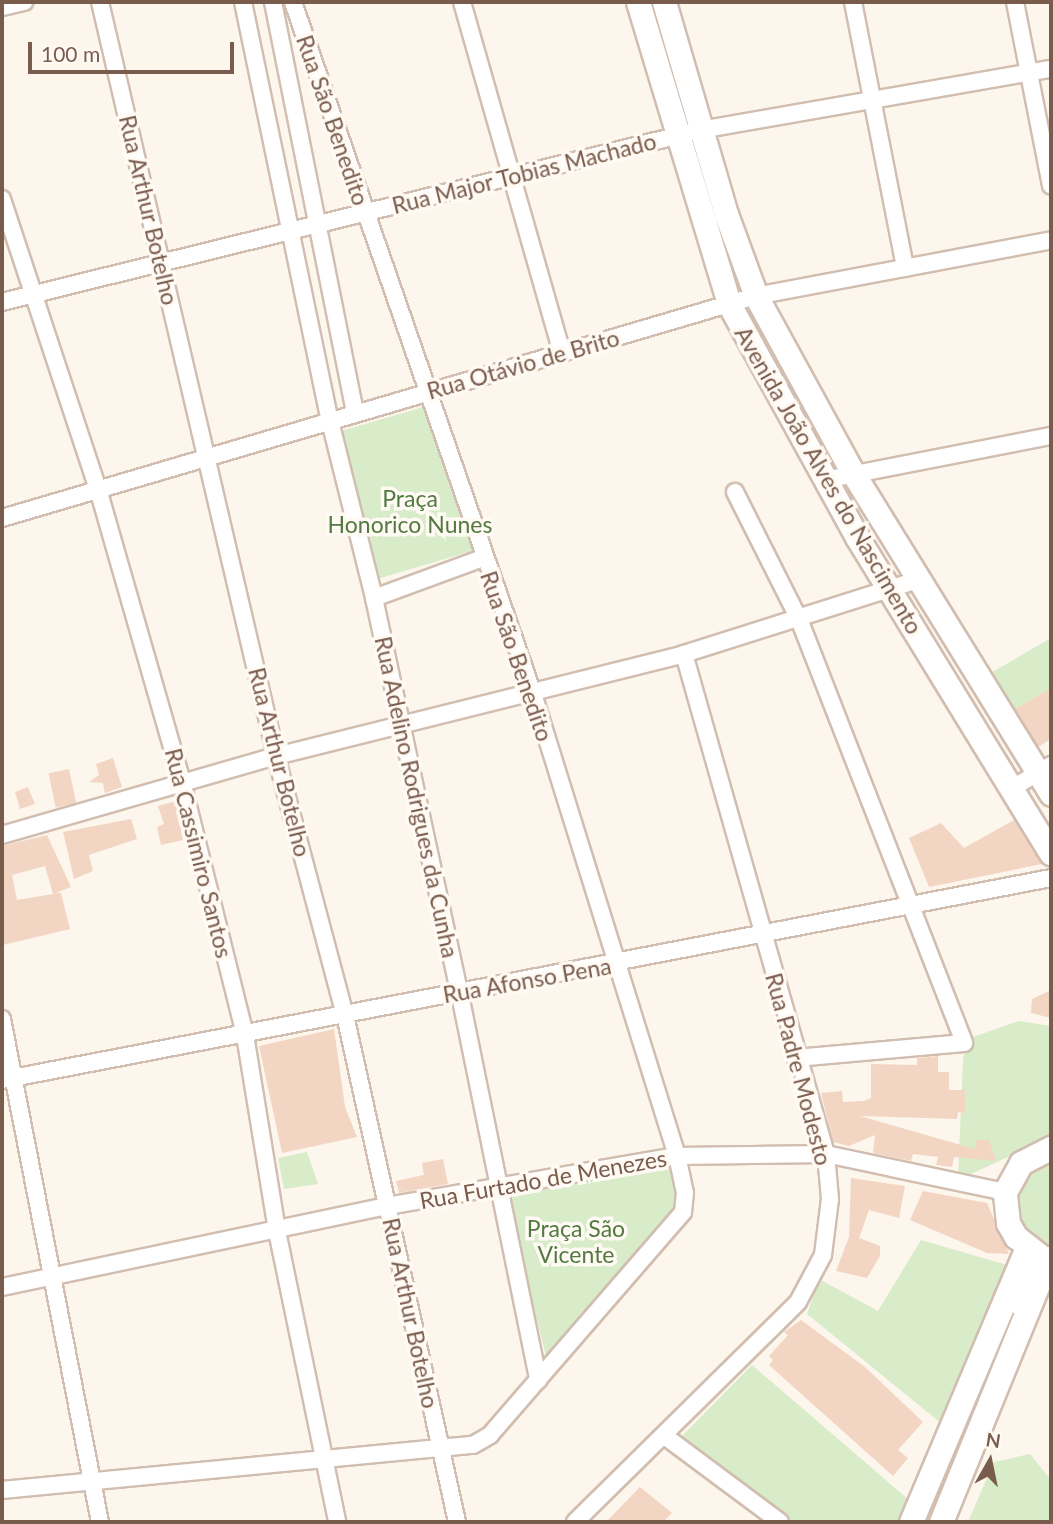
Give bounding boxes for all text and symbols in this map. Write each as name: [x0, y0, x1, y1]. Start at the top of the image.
scale bar: [32, 28, 238, 72]
street label: Rua São Benedito: [291, 31, 375, 209]
text: 100 m: [41, 41, 100, 66]
street label: Rua Arthur Botelho: [114, 112, 184, 308]
street label: Rua Major Tobias Machado: [388, 127, 660, 219]
street label: Avenida João Alves do Nascimento: [729, 321, 929, 639]
street label: Rua Otávio de Brito: [424, 323, 622, 405]
park label: Praça Honorico Nunes: [328, 484, 492, 538]
street label: Rua São Benedito: [475, 567, 559, 745]
street label: Rua Adelino Rodrigues da Cunha: [369, 633, 465, 961]
street label: Rua Arthur Botelho: [243, 664, 317, 860]
street label: Rua Cassimiro Santos: [160, 745, 238, 961]
street label: Rua Afonso Pena: [440, 952, 614, 1008]
street label: Rua Padre Modesto: [760, 970, 838, 1168]
street label: Rua Furtado de Menezes: [417, 1144, 669, 1214]
park label: Praça São Vicente: [527, 1214, 625, 1268]
street label: Rua Arthur Botelho: [377, 1215, 445, 1411]
north arrow: [955, 1426, 1025, 1496]
text: N: [984, 1427, 1002, 1452]

